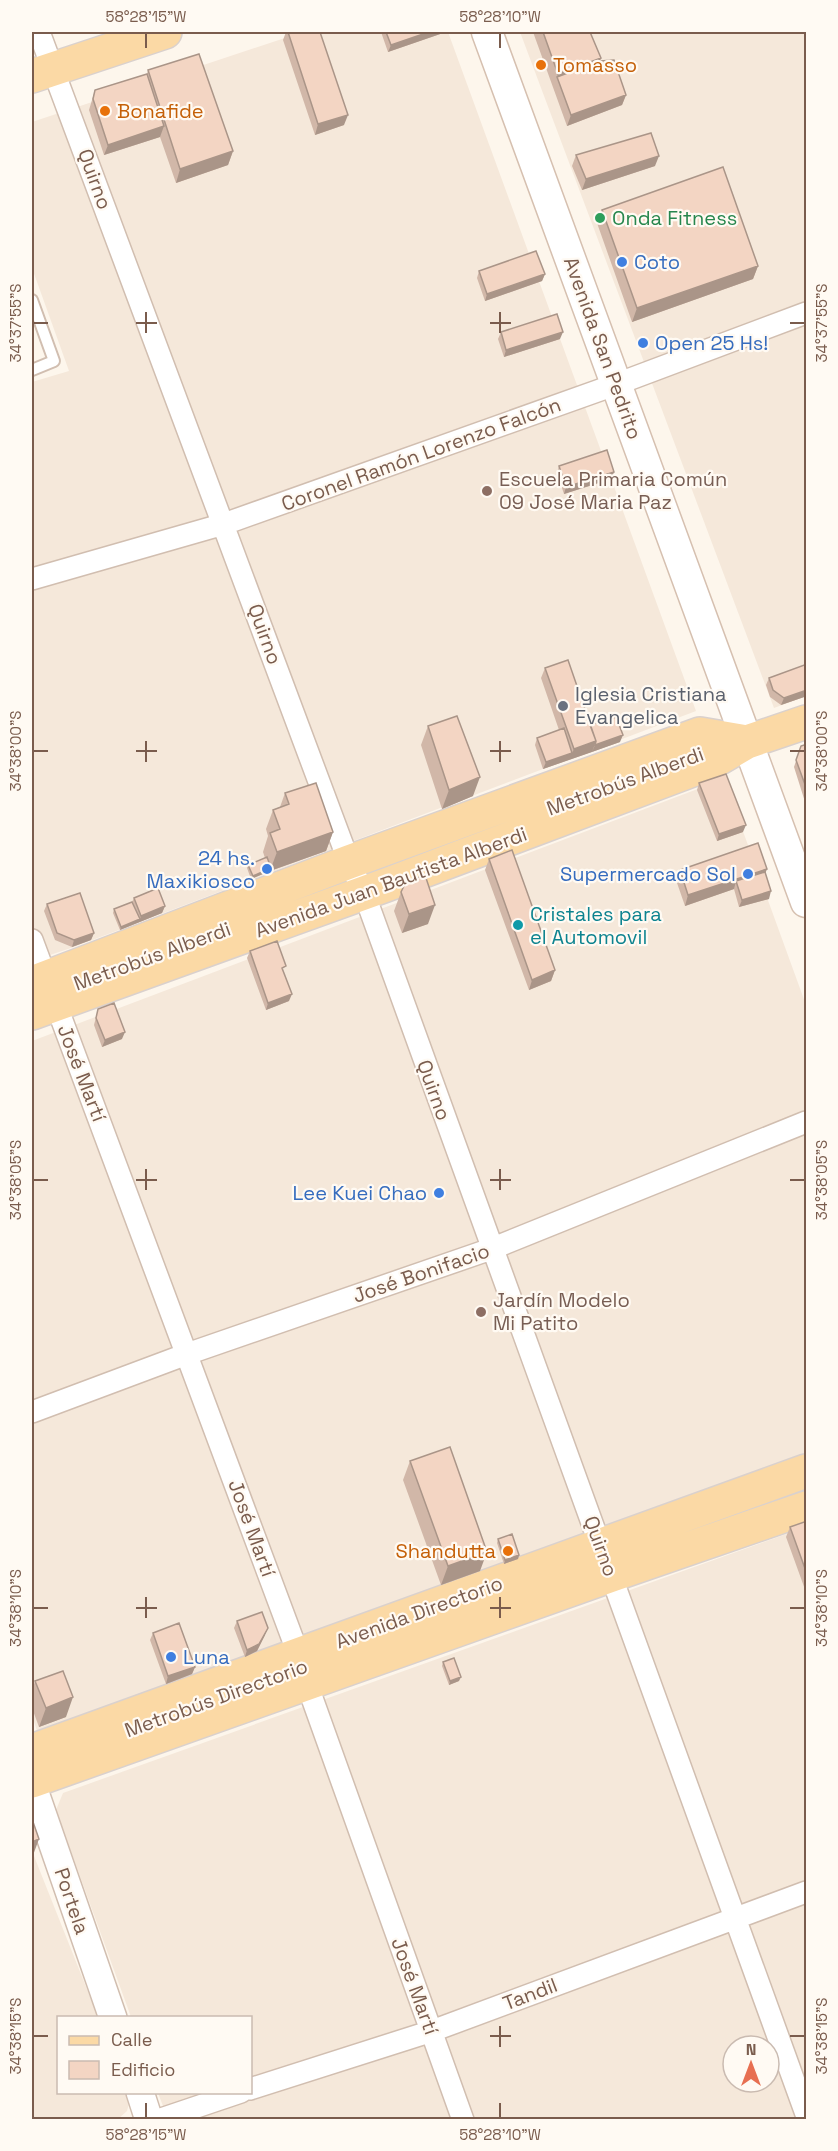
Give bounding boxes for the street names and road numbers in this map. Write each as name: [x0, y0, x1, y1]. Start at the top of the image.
street label: Quirno: [72, 145, 118, 213]
street label: Avenida San Pedrito: [558, 253, 648, 443]
street label: Coronel Ramón Lorenzo Falcón: [278, 391, 564, 517]
street label: Quirno: [242, 600, 288, 668]
street label: Metrobús Alberdi: [543, 741, 707, 821]
street label: Avenida Juan Bautista Alberdi: [251, 821, 531, 943]
street label: Metrobús Alberdi: [70, 916, 234, 996]
street label: José Martí: [52, 1021, 112, 1125]
street label: Quirno: [411, 1056, 457, 1124]
street label: José Bonifacio: [349, 1237, 493, 1309]
street label: José Martí: [222, 1476, 282, 1580]
street label: Quirno: [578, 1512, 624, 1580]
street label: Avenida Directorio: [332, 1570, 506, 1654]
street label: Metrobús Directorio: [121, 1653, 311, 1743]
street label: Portela: [49, 1864, 95, 1938]
street label: José Martí: [385, 1934, 445, 2038]
street label: Tandil: [499, 1972, 561, 2016]

